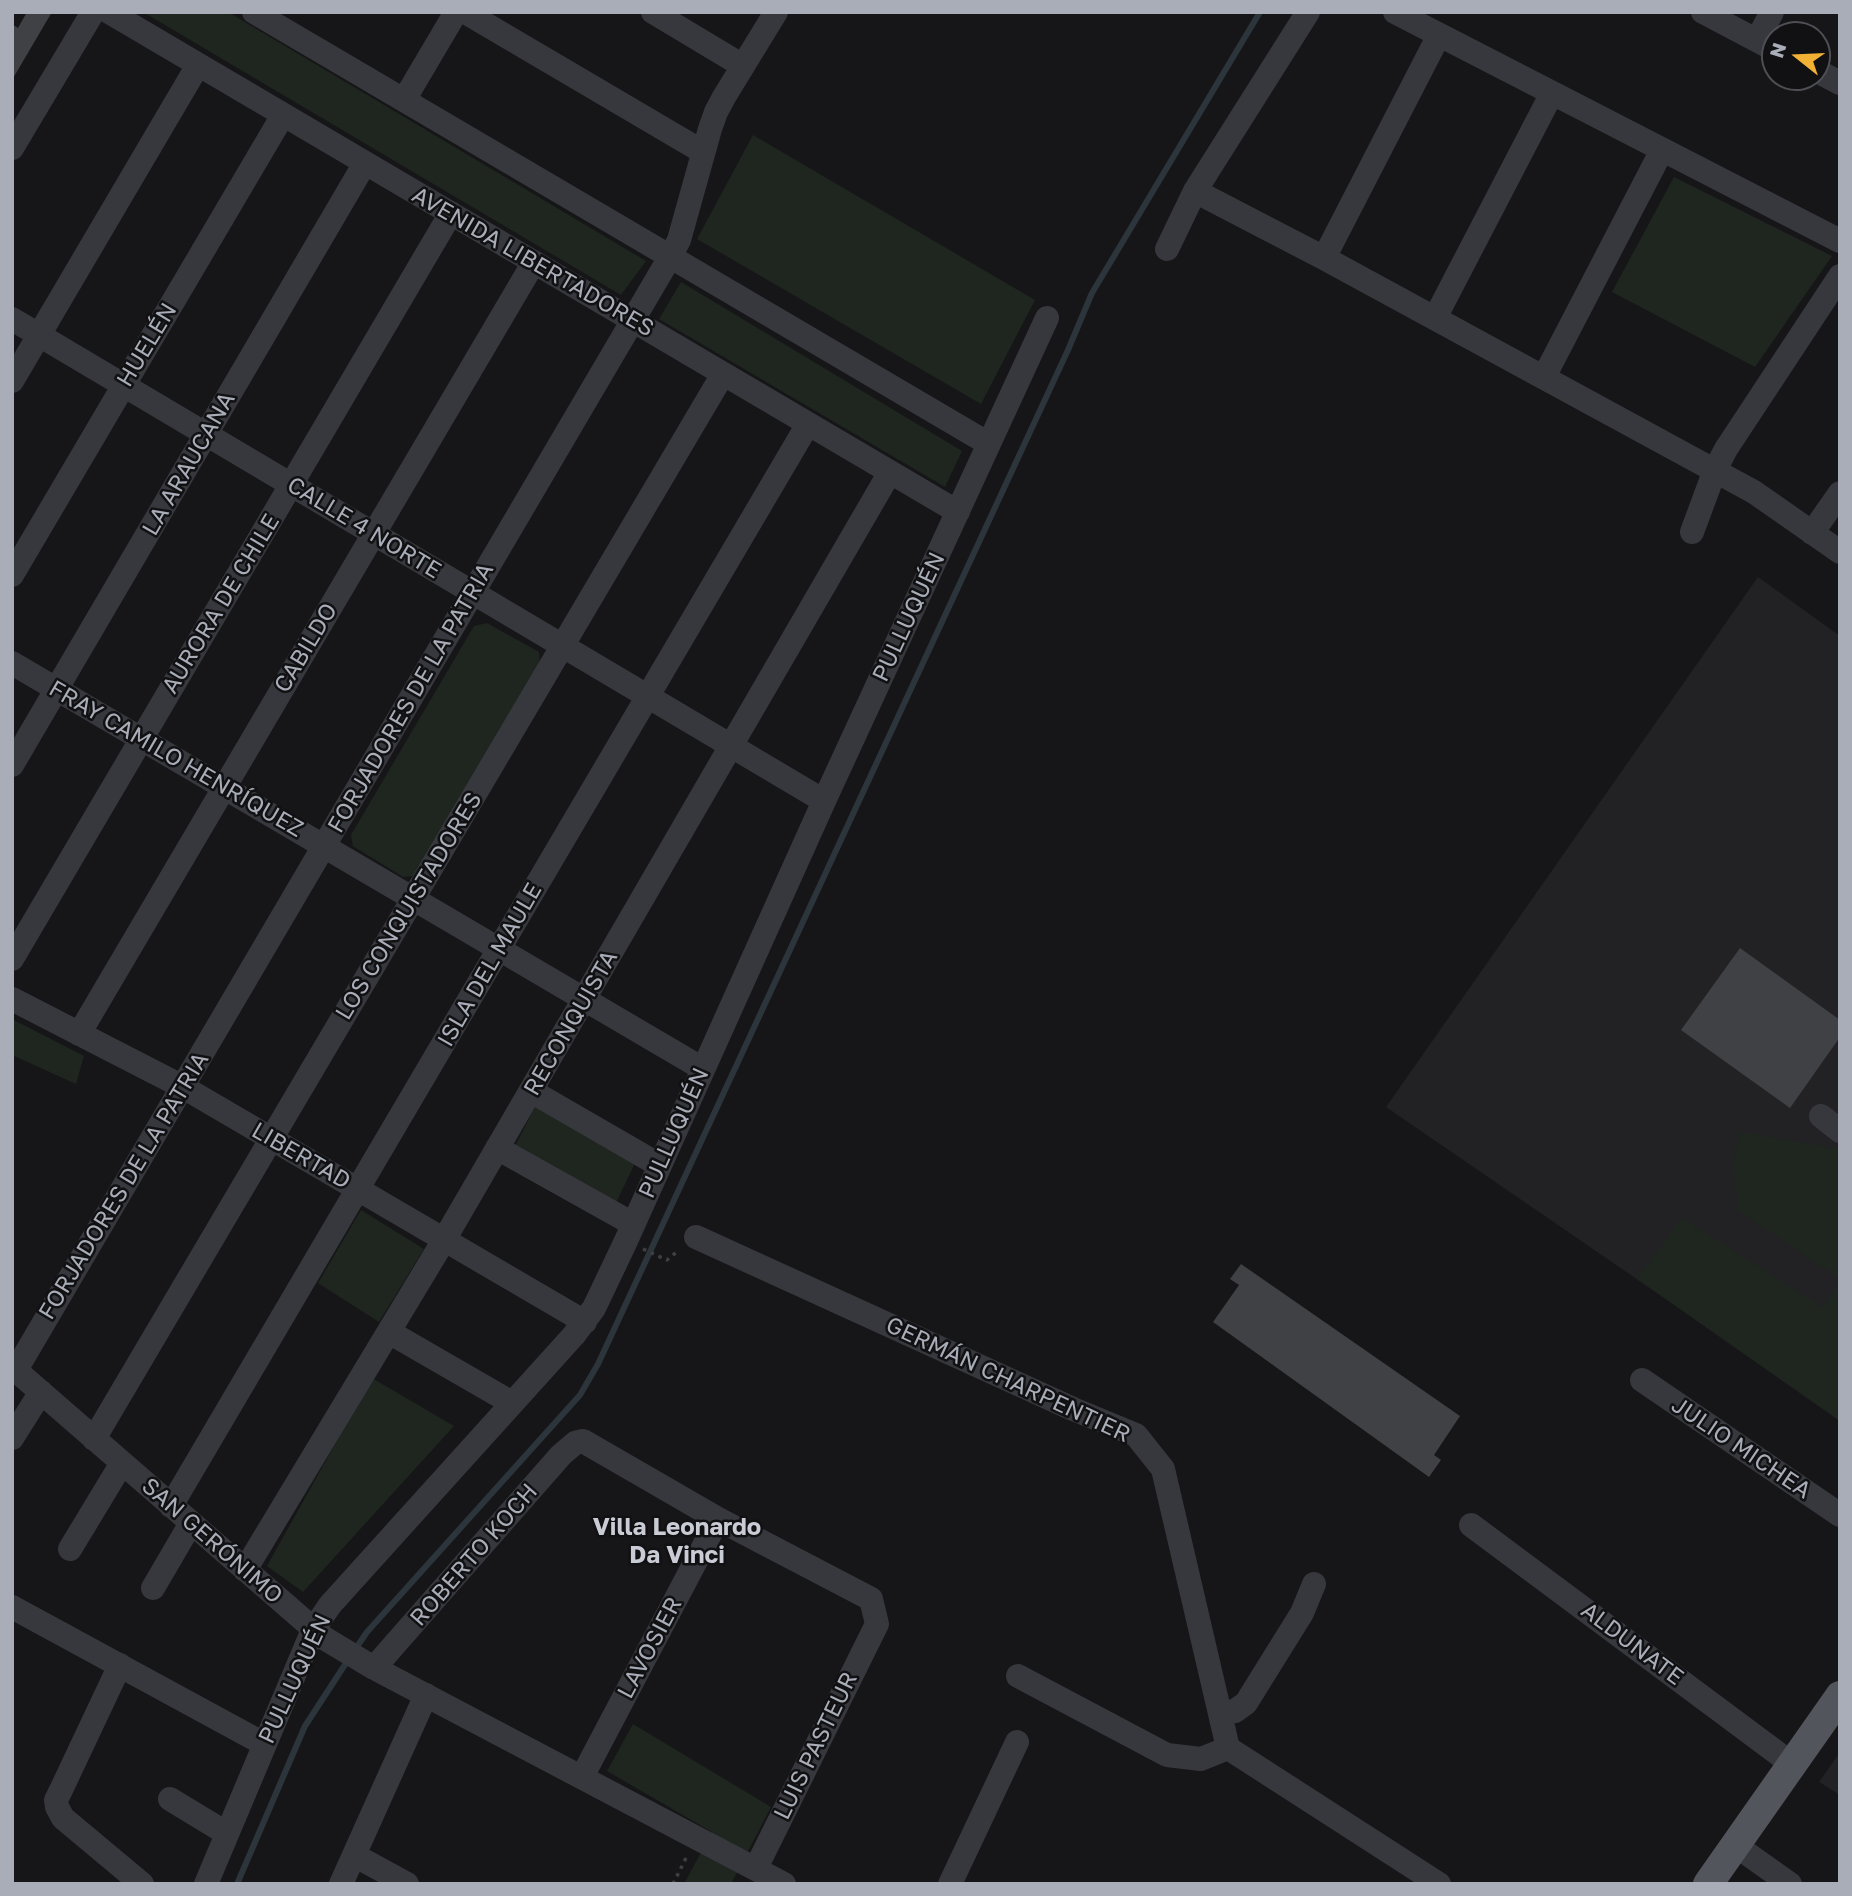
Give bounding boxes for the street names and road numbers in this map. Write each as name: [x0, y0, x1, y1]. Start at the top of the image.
street label: AVENIDA LIBERTADORES: [407, 181, 659, 343]
street label: HUELÉN: [111, 298, 183, 392]
street label: LA ARAUCANA: [137, 387, 241, 541]
street label: CALLE 4 NORTE: [282, 471, 446, 585]
street label: AURORA DE CHILE: [157, 509, 285, 699]
street label: PULLUQUÉN: [867, 548, 951, 686]
street label: FORJADORES DE LA PATRIA: [322, 558, 500, 838]
street label: CABILDO: [269, 598, 343, 698]
street label: FRAY CAMILO HENRÍQUEZ: [44, 675, 308, 843]
street label: LOS CONQUISTADORES: [330, 787, 488, 1025]
street label: ISLA DEL MAULE: [432, 878, 548, 1052]
street label: RECONQUISTA: [518, 945, 624, 1101]
street label: FORJADORES DE LA PATRIA: [33, 1047, 215, 1325]
street label: PULLUQUÉN: [633, 1064, 715, 1202]
street label: LIBERTAD: [247, 1117, 355, 1195]
street label: GERMÁN CHARPENTIER: [882, 1311, 1134, 1449]
street label: JULIO MICHEA: [1666, 1391, 1816, 1505]
street label: SAN GERÓNIMO: [136, 1472, 288, 1610]
street label: ROBERTO KOCH: [405, 1478, 543, 1632]
street label: LAVOSIER: [612, 1593, 688, 1703]
street label: ALDUNATE: [1575, 1597, 1689, 1691]
street label: PULLUQUÉN: [253, 1610, 337, 1748]
street label: LUIS PASTEUR: [768, 1668, 864, 1824]

